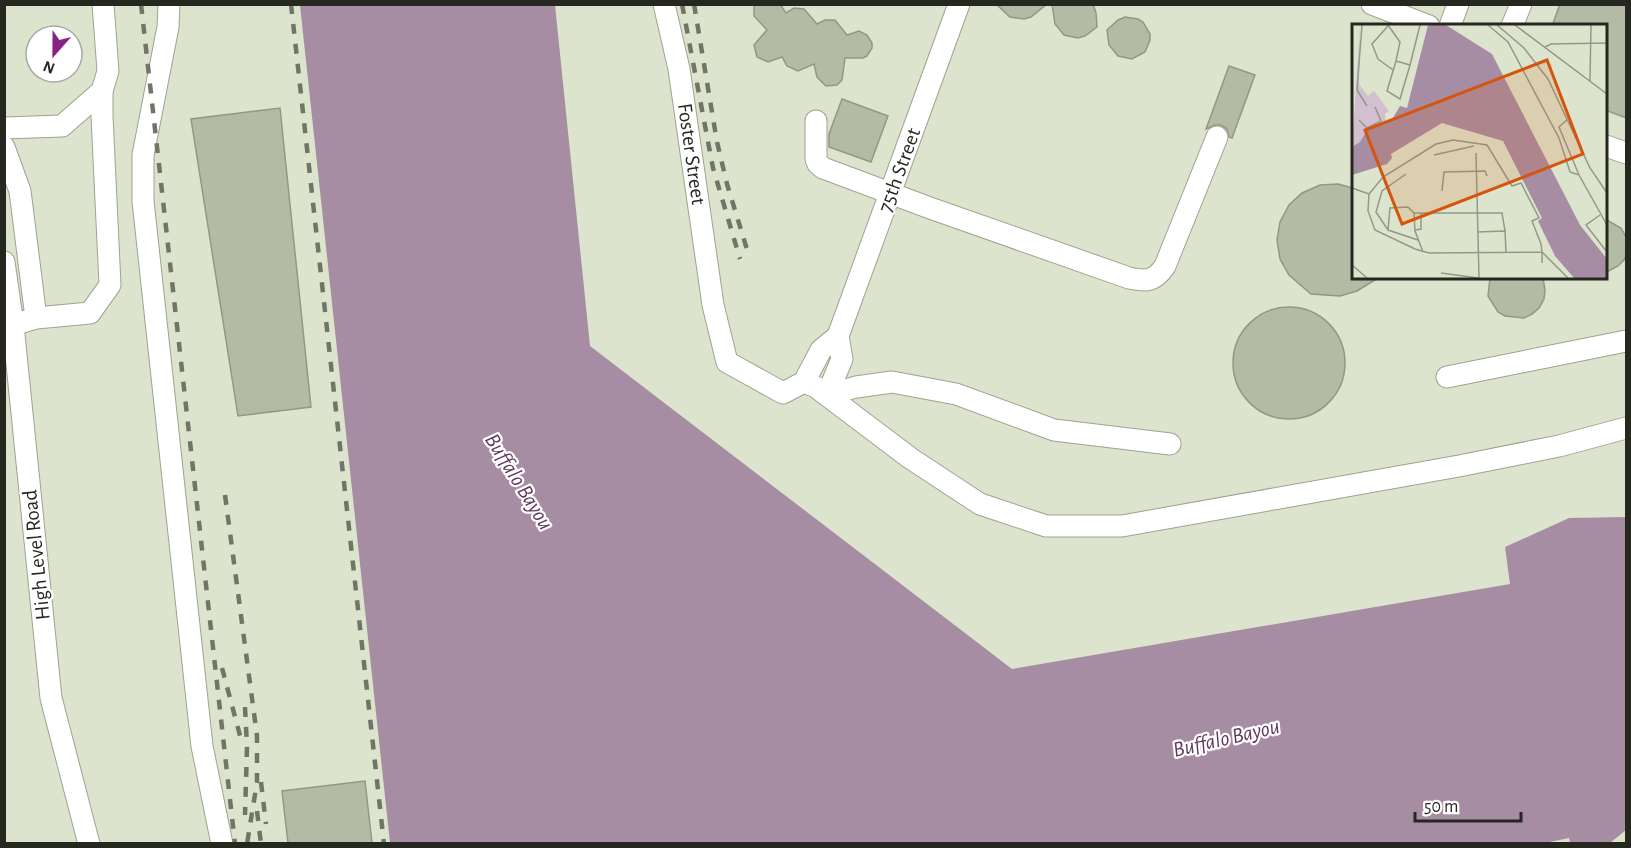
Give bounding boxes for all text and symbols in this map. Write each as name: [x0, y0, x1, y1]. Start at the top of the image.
north arrow: [24, 24, 84, 84]
inset map: [1352, 24, 1607, 279]
text: N: [41, 58, 57, 77]
street label: Foster Street: [674, 102, 709, 206]
street label: 75th Street: [875, 125, 924, 215]
water label: Buffalo Bayou: [481, 429, 557, 534]
street label: High Level Road: [19, 489, 54, 621]
water label: Buffalo Bayou: [1171, 715, 1282, 761]
scale bar: [1415, 785, 1522, 823]
text: 50 m: [1424, 798, 1458, 816]

